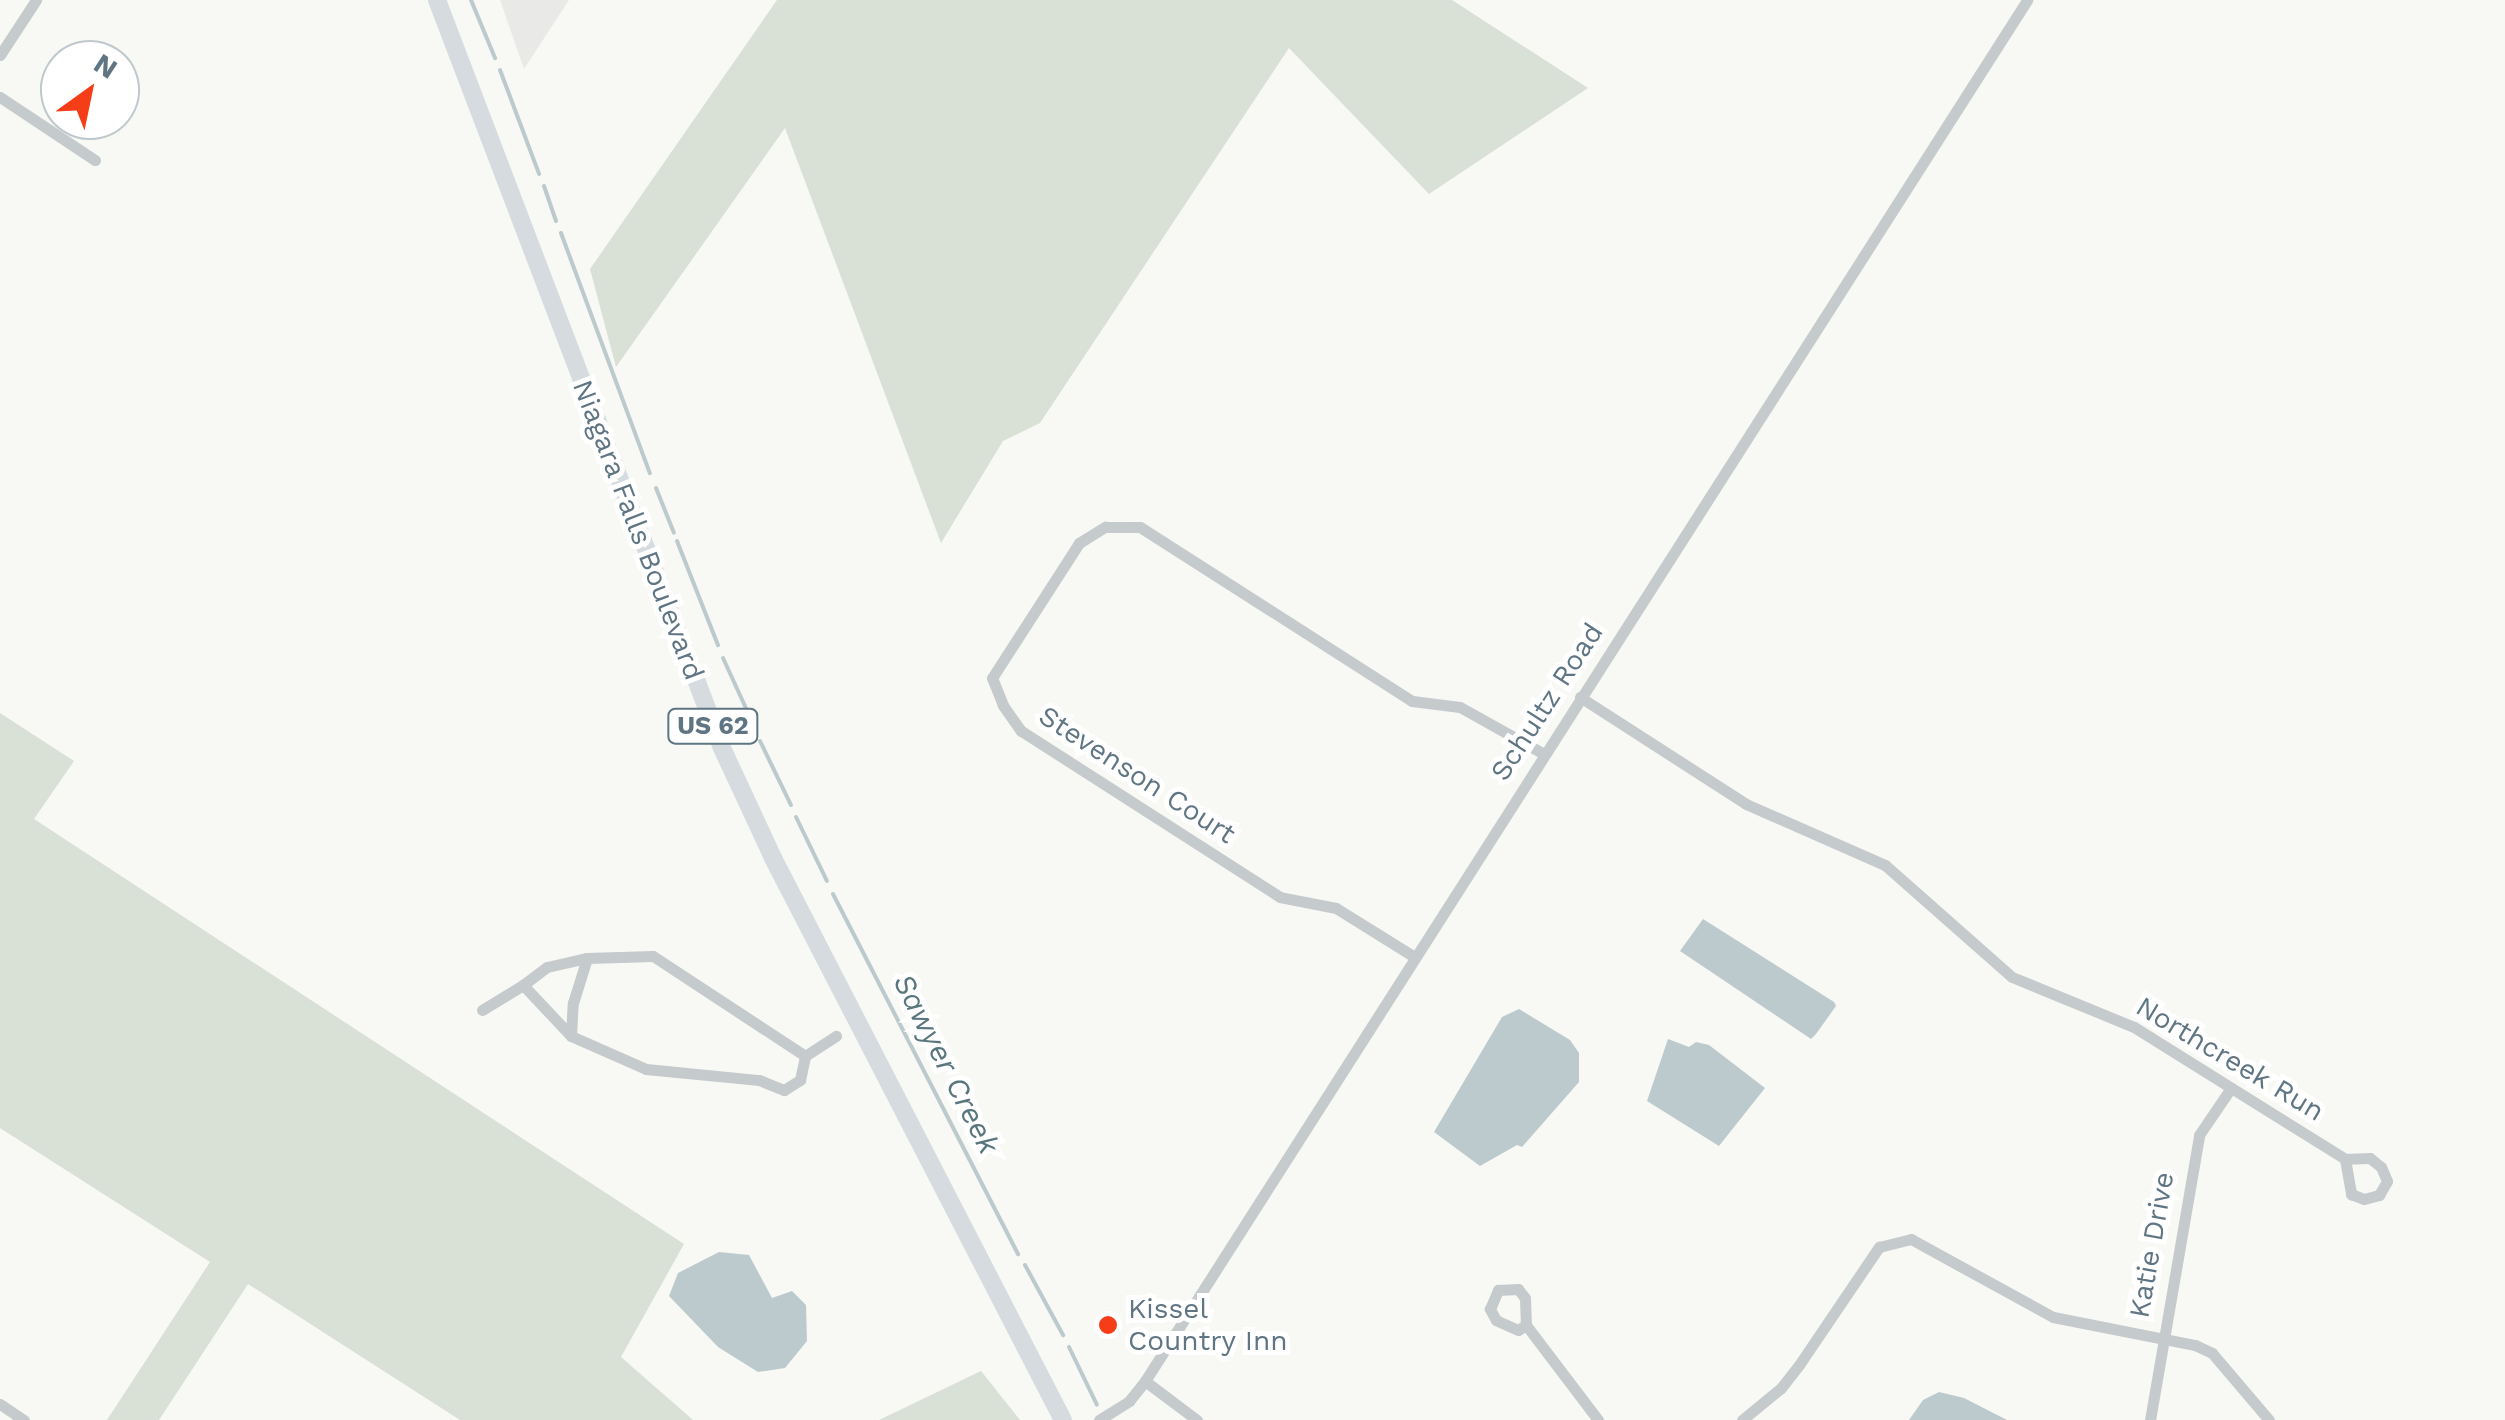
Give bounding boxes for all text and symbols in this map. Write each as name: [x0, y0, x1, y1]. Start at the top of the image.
north arrow: [40, 40, 140, 140]
text: N: [88, 47, 123, 86]
street label: Niagara Falls Boulevard: [565, 375, 711, 685]
street label: Schultz Road: [1484, 617, 1610, 787]
street label: Stevenson Court: [1032, 699, 1242, 851]
road number: US 62: [666, 706, 760, 746]
water label: Sawyer Creek: [885, 968, 1007, 1160]
street label: Northcreek Run: [2130, 989, 2330, 1129]
street label: Katie Drive: [2123, 1169, 2181, 1321]
place label: Kissel Country Inn: [1128, 1292, 1288, 1358]
marker: Kissel Country Inn: [1097, 1314, 1119, 1336]

